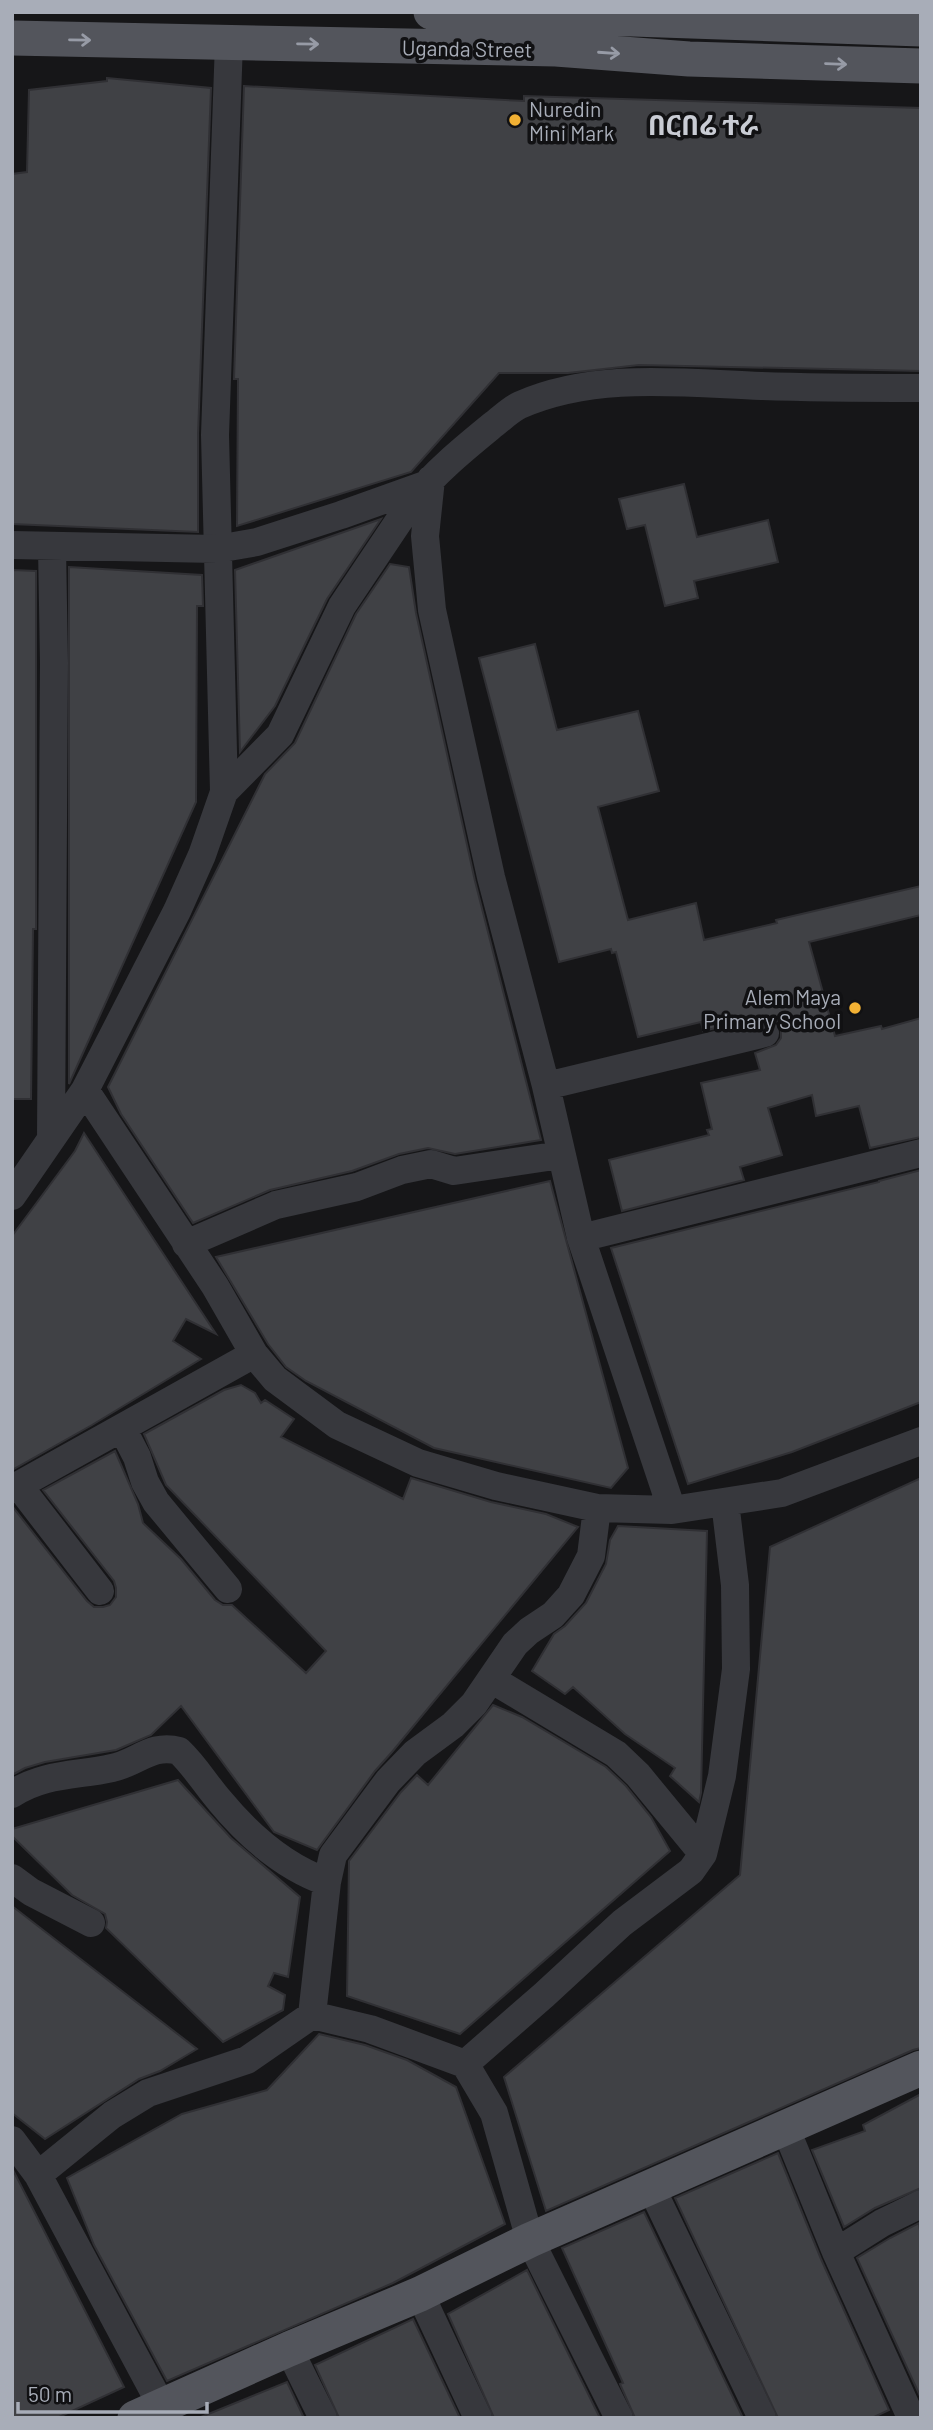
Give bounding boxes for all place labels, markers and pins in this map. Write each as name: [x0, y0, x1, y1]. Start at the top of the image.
place label: Nuredin Mini Mark: [529, 96, 614, 145]
marker: Nuredin Mini Mark: [507, 112, 523, 128]
place label: Alem Maya Primary School: [703, 984, 841, 1033]
marker: Alem Maya Primary School: [847, 1000, 863, 1016]

